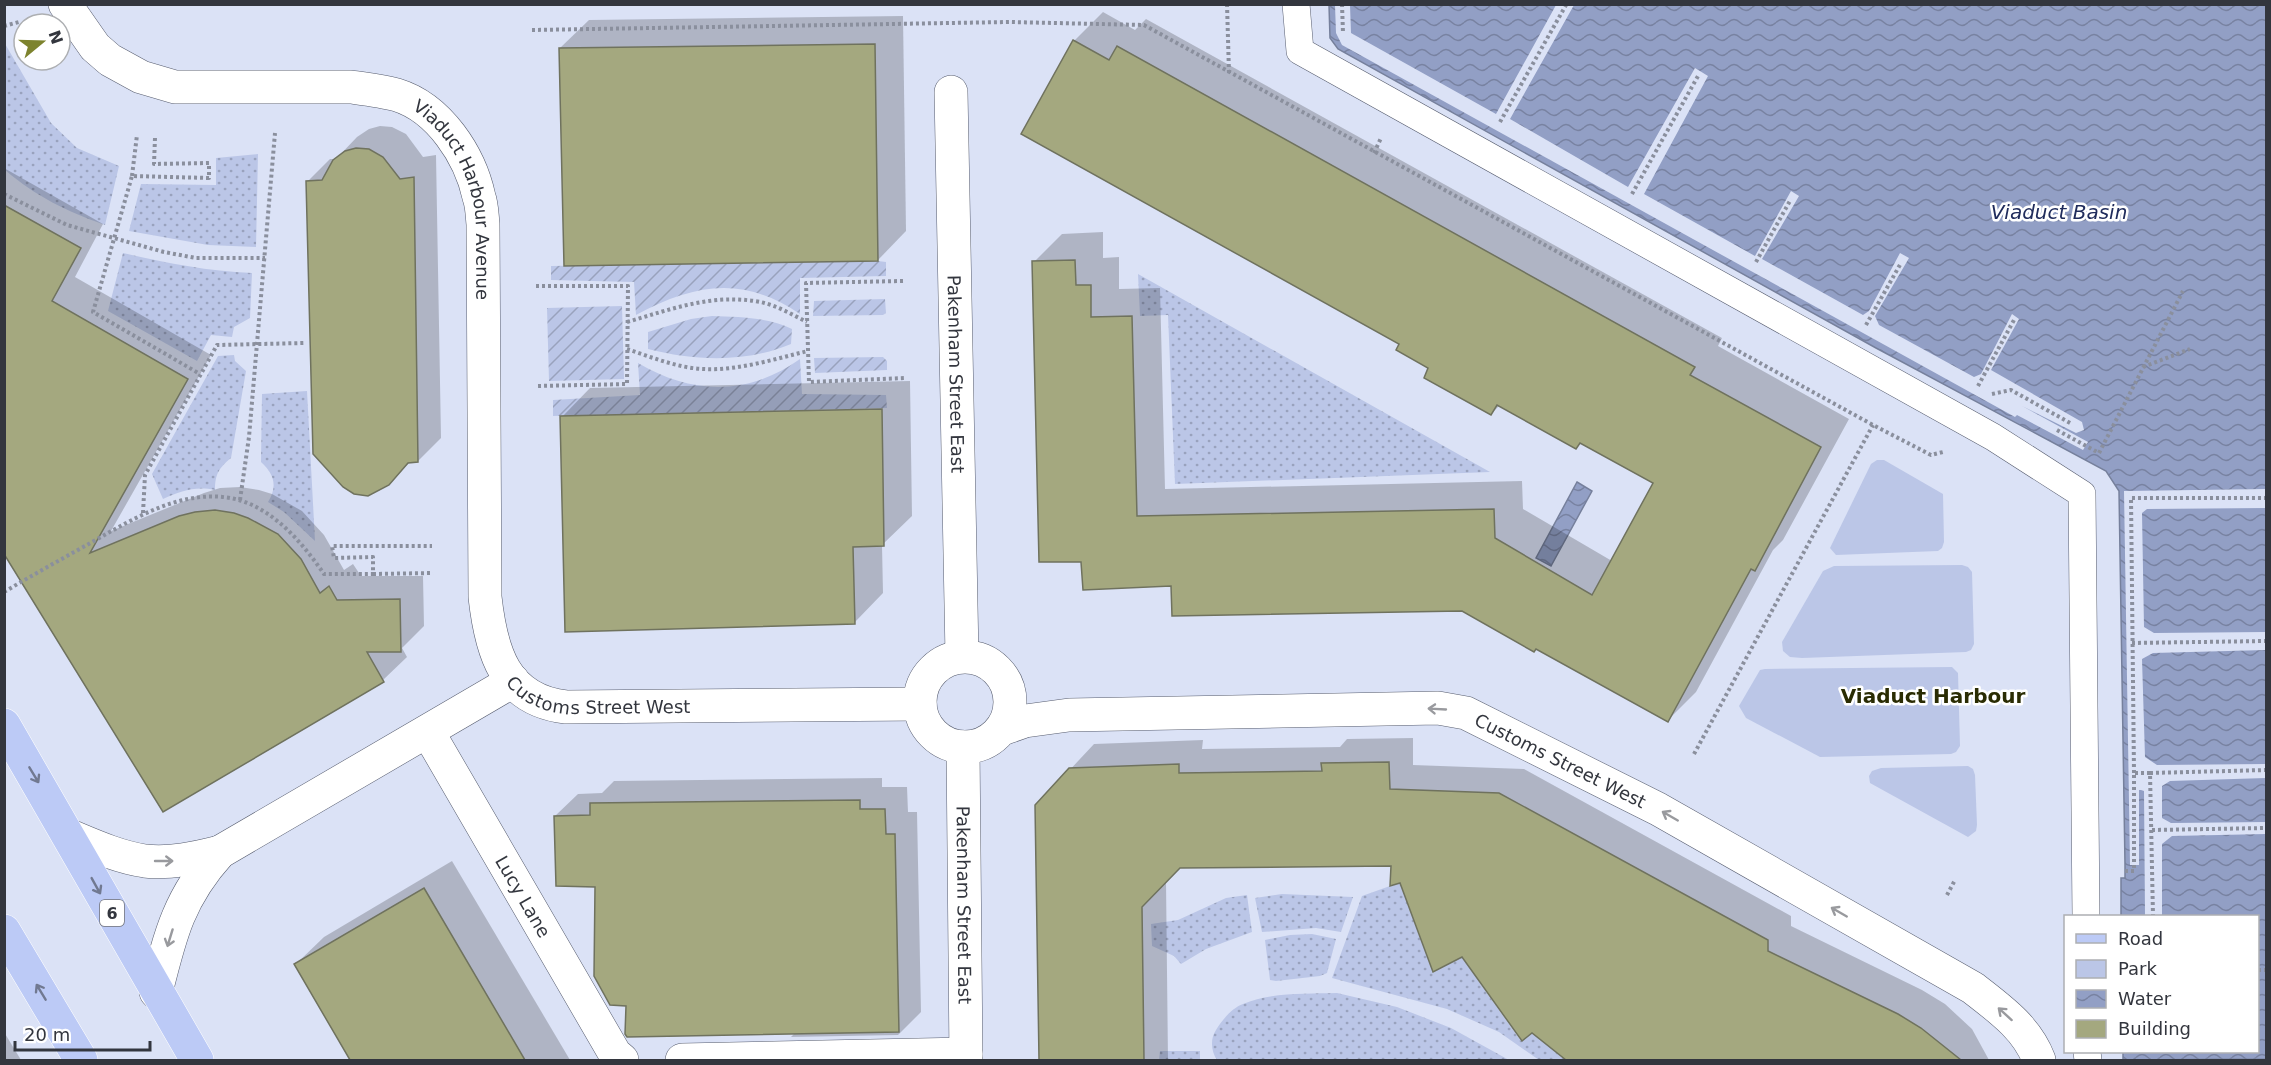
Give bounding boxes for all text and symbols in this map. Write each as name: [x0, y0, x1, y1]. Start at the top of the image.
north arrow: [12, 12, 72, 72]
text: N: [45, 28, 67, 47]
street label: Viaduct Harbour Avenue: [410, 94, 494, 300]
water label: Viaduct Basin: [1991, 200, 2127, 224]
street label: Pakenham Street East: [944, 275, 969, 473]
street label: Customs Street West: [502, 671, 690, 718]
district label: Viaduct Harbour: [1841, 684, 2025, 708]
one-way arrow: [1428, 703, 1447, 714]
street label: Customs Street West: [1471, 709, 1650, 812]
one-way arrow: [29, 766, 41, 783]
street label: Pakenham Street East: [953, 806, 976, 1004]
one-way arrow: [1662, 810, 1679, 822]
street label: Lucy Lane: [491, 852, 555, 941]
one-way arrow: [153, 855, 173, 867]
one-way arrow: [91, 877, 103, 894]
road number: 6: [100, 900, 124, 926]
one-way arrow: [1831, 906, 1848, 918]
legend: [2064, 915, 2259, 1053]
one-way arrow: [164, 928, 175, 947]
text: Road: [2118, 928, 2163, 949]
text: Park: [2118, 958, 2157, 979]
one-way arrow: [34, 984, 46, 1001]
text: Water: [2118, 988, 2172, 1009]
one-way arrow: [1998, 1007, 2013, 1021]
scale bar: [15, 1014, 150, 1052]
text: Building: [2118, 1018, 2191, 1039]
text: 20 m: [24, 1024, 70, 1045]

